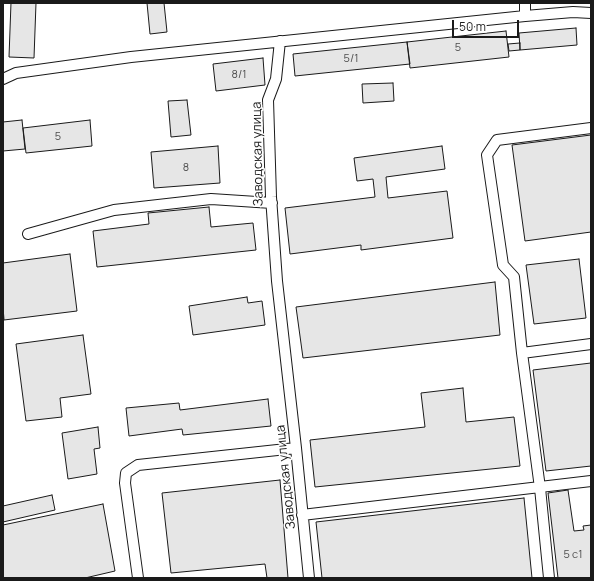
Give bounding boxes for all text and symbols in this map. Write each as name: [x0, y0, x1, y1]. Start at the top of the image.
scale bar: [454, 12, 521, 38]
text: 50 m: [459, 18, 486, 35]
house number: 5: [455, 41, 461, 55]
house number: 5/1: [344, 52, 358, 66]
house number: 8/1: [232, 68, 246, 82]
street label: Заводская улица: [249, 101, 267, 207]
house number: 5: [55, 130, 61, 144]
house number: 8: [183, 161, 189, 175]
street label: Заводская улица: [273, 424, 299, 530]
house number: 5 с1: [564, 548, 582, 562]

